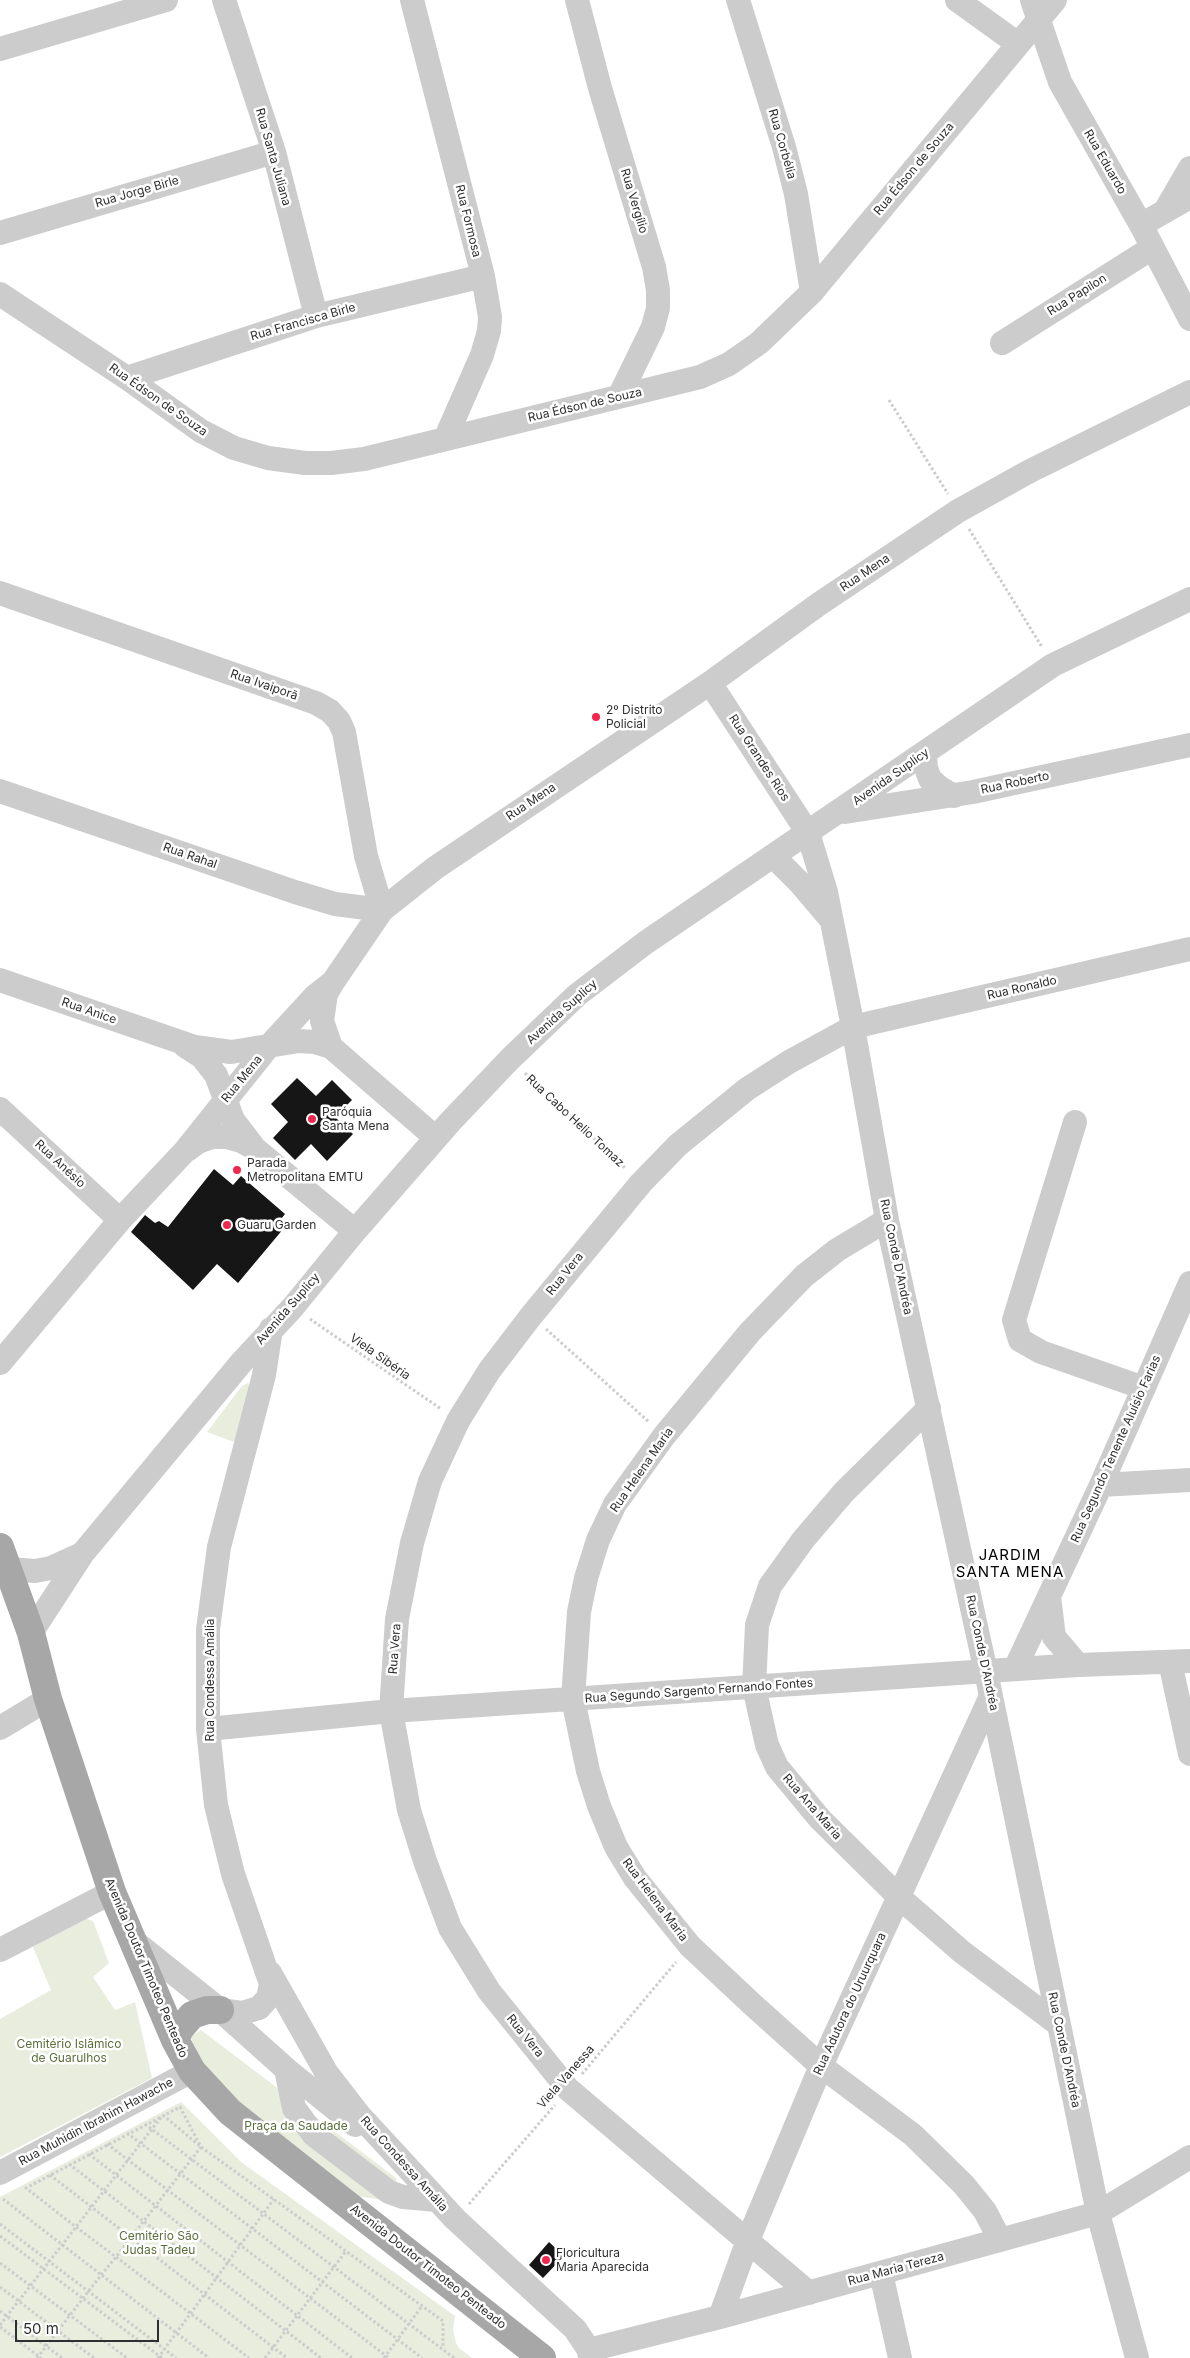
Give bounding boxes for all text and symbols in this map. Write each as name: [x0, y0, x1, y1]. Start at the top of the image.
street label: Rua Santa Juliana: [252, 107, 294, 207]
street label: Rua Corbélia: [765, 107, 799, 181]
street label: Rua Édson de Souza: [871, 120, 957, 218]
street label: Rua Eduardo: [1081, 127, 1129, 197]
street label: Rua Vergílio: [617, 167, 651, 235]
street label: Rua Jorge Birle: [93, 173, 181, 211]
street label: Rua Formosa: [452, 183, 484, 259]
street label: Rua Papilon: [1045, 271, 1109, 319]
street label: Rua Francisca Birle: [249, 300, 357, 344]
street label: Rua Édson de Souza: [106, 361, 210, 439]
street label: Rua Édson de Souza: [527, 385, 643, 425]
street label: Rua Mena: [838, 551, 892, 595]
street label: Rua Ivaiporã: [228, 667, 300, 703]
place label: 2º Distrito Policial: [606, 703, 663, 731]
marker: 2º Distrito Policial: [590, 711, 602, 723]
street label: Rua Grandes Rios: [726, 712, 792, 804]
street label: Avenida Suplicy: [850, 745, 932, 809]
street label: Rua Roberto: [979, 769, 1051, 797]
street label: Rua Mena: [504, 780, 558, 824]
street label: Rua Rahal: [161, 840, 219, 872]
street label: Rua Ronaldo: [986, 973, 1058, 1003]
street label: Avenida Suplicy: [524, 977, 600, 1047]
street label: Rua Anice: [60, 995, 118, 1027]
street label: Rua Mena: [219, 1052, 265, 1106]
street label: Rua Cabo Helio Tomaz: [523, 1072, 627, 1170]
place label: Paróquia Santa Mena: [322, 1105, 389, 1133]
marker: Paróquia Santa Mena: [306, 1113, 318, 1125]
street label: Rua Anésio: [32, 1137, 88, 1191]
place label: Parada Metropolitana EMTU: [247, 1156, 363, 1184]
marker: Parada Metropolitana EMTU: [231, 1164, 243, 1176]
street label: Rua Conde D'Andréa: [877, 1198, 915, 1316]
place label: Guaru Garden: [237, 1218, 316, 1232]
marker: Guaru Garden: [221, 1219, 233, 1231]
street label: Rua Vera: [543, 1250, 587, 1298]
street label: Avenida Suplicy: [253, 1270, 323, 1348]
street label: Viela Sibéria: [347, 1331, 413, 1383]
street label: Rua Segundo Tenente Aluísio Farias: [1068, 1353, 1164, 1545]
street label: Rua Helena Maria: [607, 1425, 677, 1515]
district label: JARDIM SANTA MENA: [955, 1546, 1065, 1581]
street label: Rua Conde D'Andréa: [963, 1594, 1001, 1712]
street label: Rua Condessa Amália: [203, 1618, 217, 1742]
street label: Rua Vera: [386, 1623, 404, 1675]
street label: Rua Segundo Sargento Fernando Fontes: [584, 1676, 814, 1706]
street label: Rua Ana Maria: [780, 1771, 844, 1843]
street label: Rua Helena Maria: [619, 1856, 691, 1944]
street label: Avenida Doutor Timoteo Penteado: [101, 1876, 191, 2060]
street label: Rua Adutora do Uruurquara: [811, 1930, 889, 2078]
street label: Rua Conde D'Andréa: [1045, 1991, 1083, 2109]
street label: Rua Vera: [503, 2012, 547, 2060]
park label: Cemitério Islâmico de Guarulhos: [17, 2037, 121, 2065]
street label: Viela Vanessa: [535, 2042, 597, 2112]
street label: Rua Muhidin Ibrahim Hawache: [16, 2075, 176, 2169]
street label: Rua Condessa Amália: [357, 2113, 451, 2215]
park label: Praça da Saudade: [244, 2119, 348, 2133]
street label: Avenida Doutor Timoteo Penteado: [347, 2202, 509, 2332]
park label: Cemitério São Judas Tadeu: [119, 2229, 199, 2257]
place label: Floricultura Maria Aparecida: [556, 2246, 649, 2274]
street label: Rua Maria Tereza: [847, 2249, 945, 2289]
marker: Floricultura Maria Aparecida: [540, 2254, 552, 2266]
scale bar: [18, 2310, 161, 2342]
text: 50 m: [23, 2319, 59, 2338]

